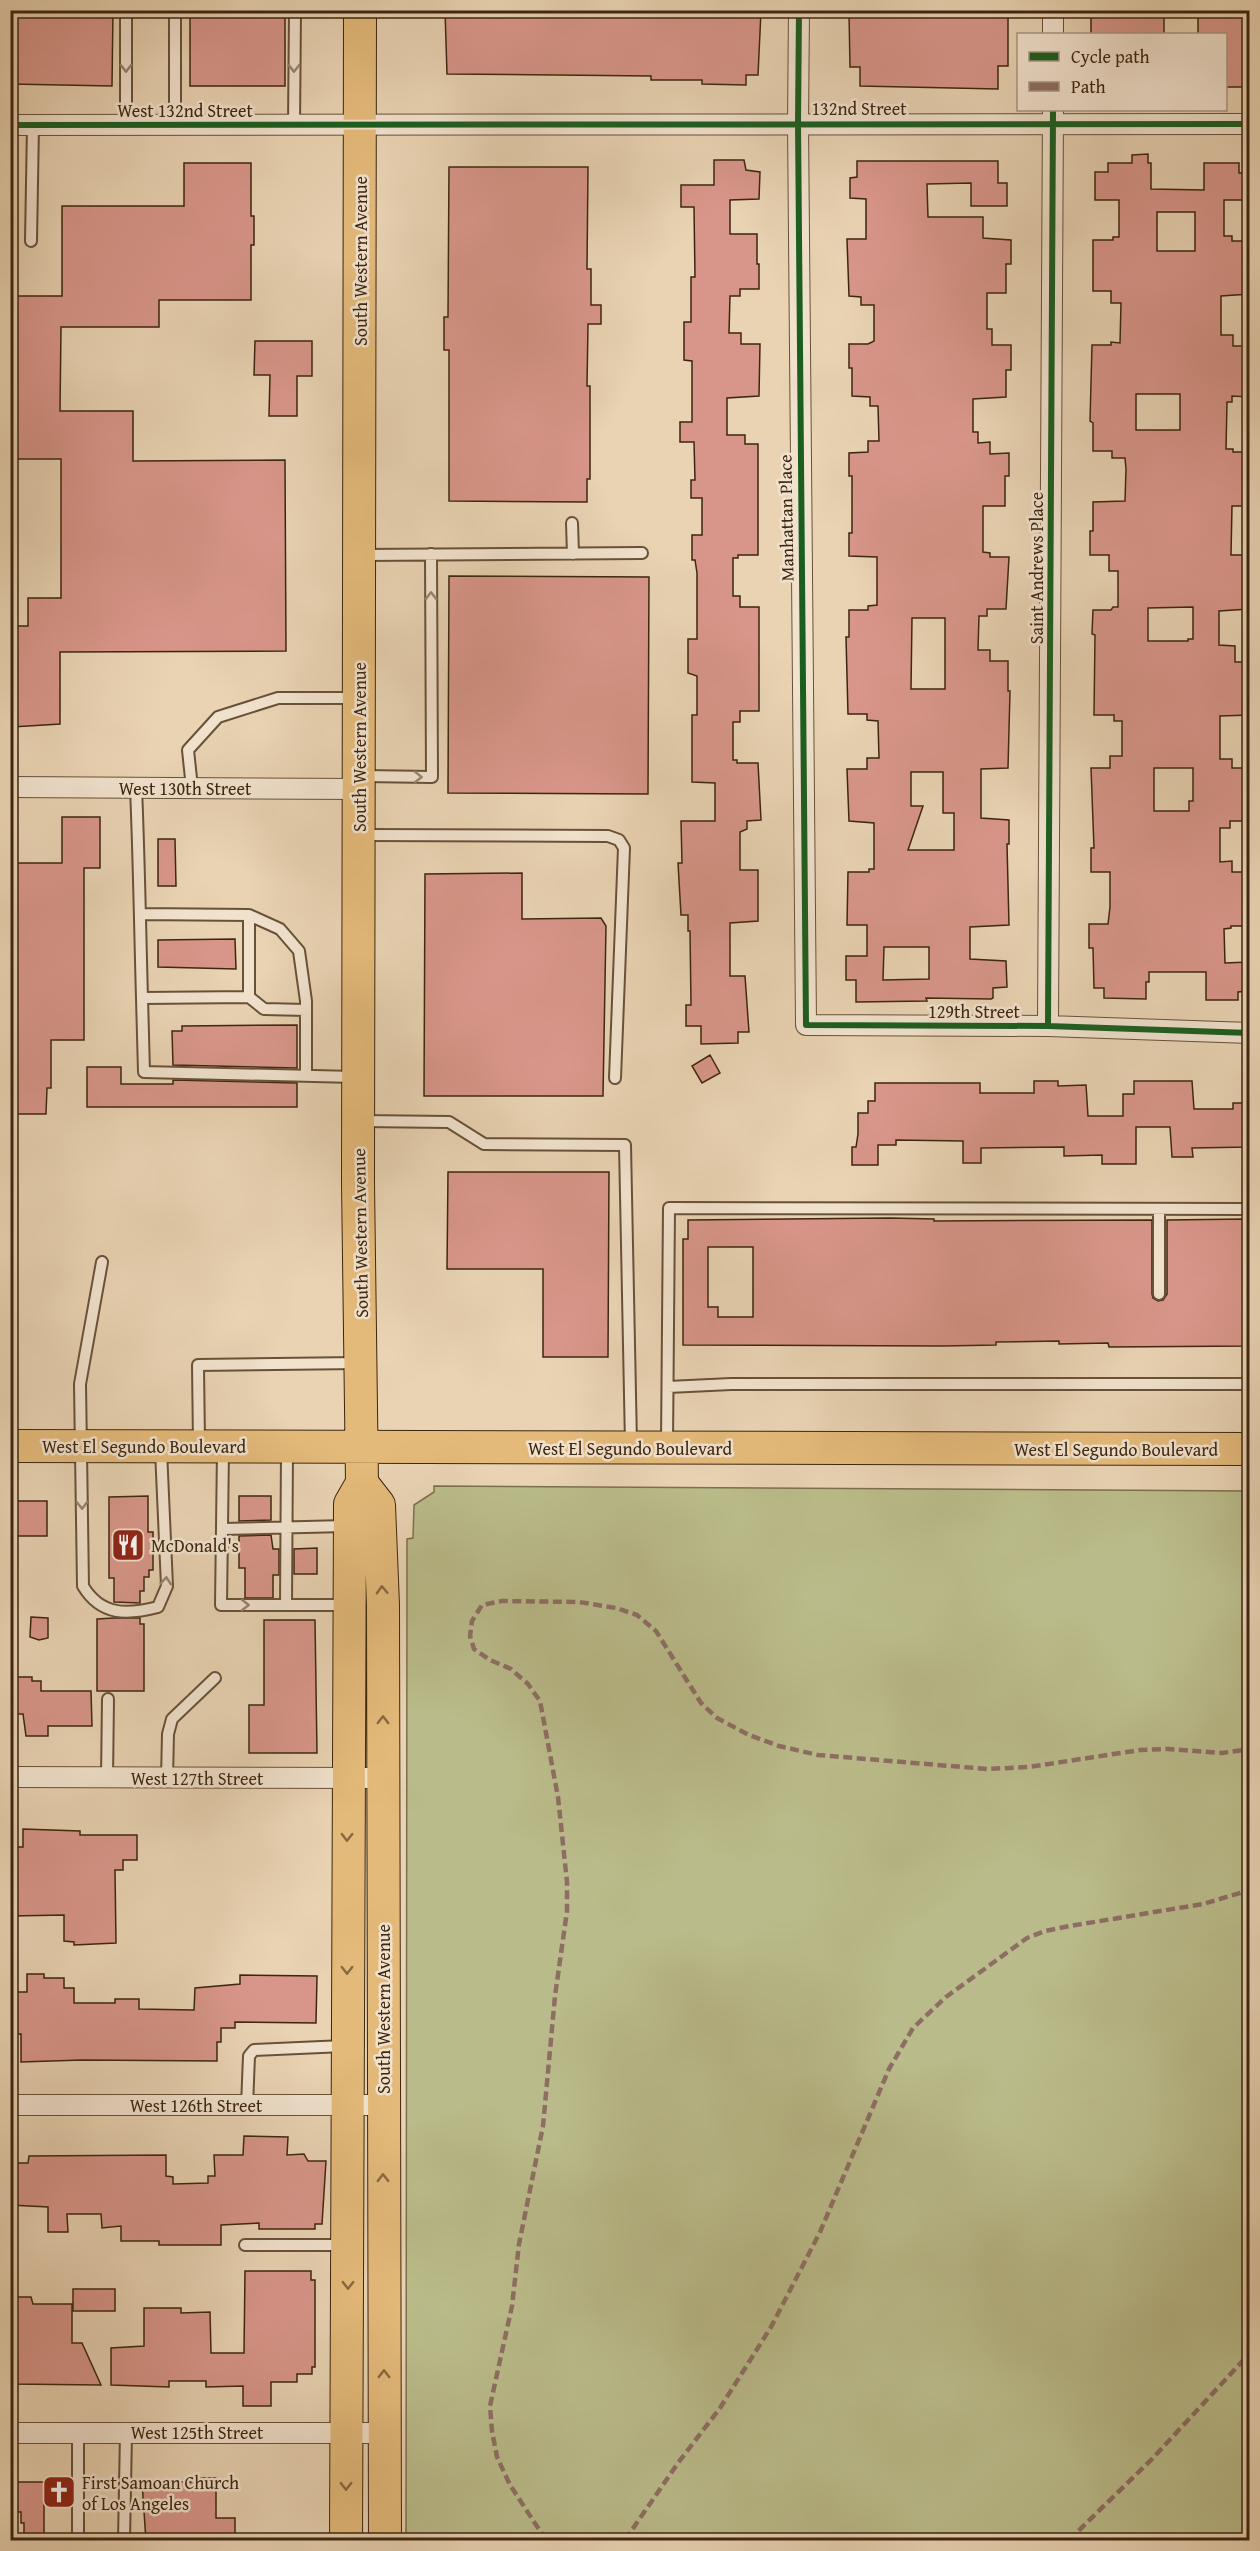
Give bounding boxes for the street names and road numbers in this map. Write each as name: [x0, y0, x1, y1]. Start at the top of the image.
street label: 132nd Street: [811, 95, 907, 122]
street label: West 132nd Street: [117, 97, 253, 124]
street label: South Western Avenue: [347, 176, 374, 346]
street label: Manhattan Place: [771, 454, 801, 582]
street label: Saint Andrews Place: [1023, 492, 1050, 644]
street label: South Western Avenue: [346, 662, 373, 832]
street label: West 130th Street: [119, 775, 252, 802]
street label: 129th Street: [928, 998, 1021, 1025]
street label: South Western Avenue: [345, 1148, 375, 1318]
street label: West El Segundo Boulevard: [42, 1433, 246, 1460]
street label: West El Segundo Boulevard: [528, 1435, 732, 1462]
street label: West El Segundo Boulevard: [1014, 1436, 1218, 1463]
street label: West 127th Street: [131, 1765, 264, 1792]
street label: South Western Avenue: [370, 1924, 397, 2094]
street label: West 126th Street: [130, 2092, 263, 2119]
street label: West 125th Street: [131, 2419, 264, 2446]

